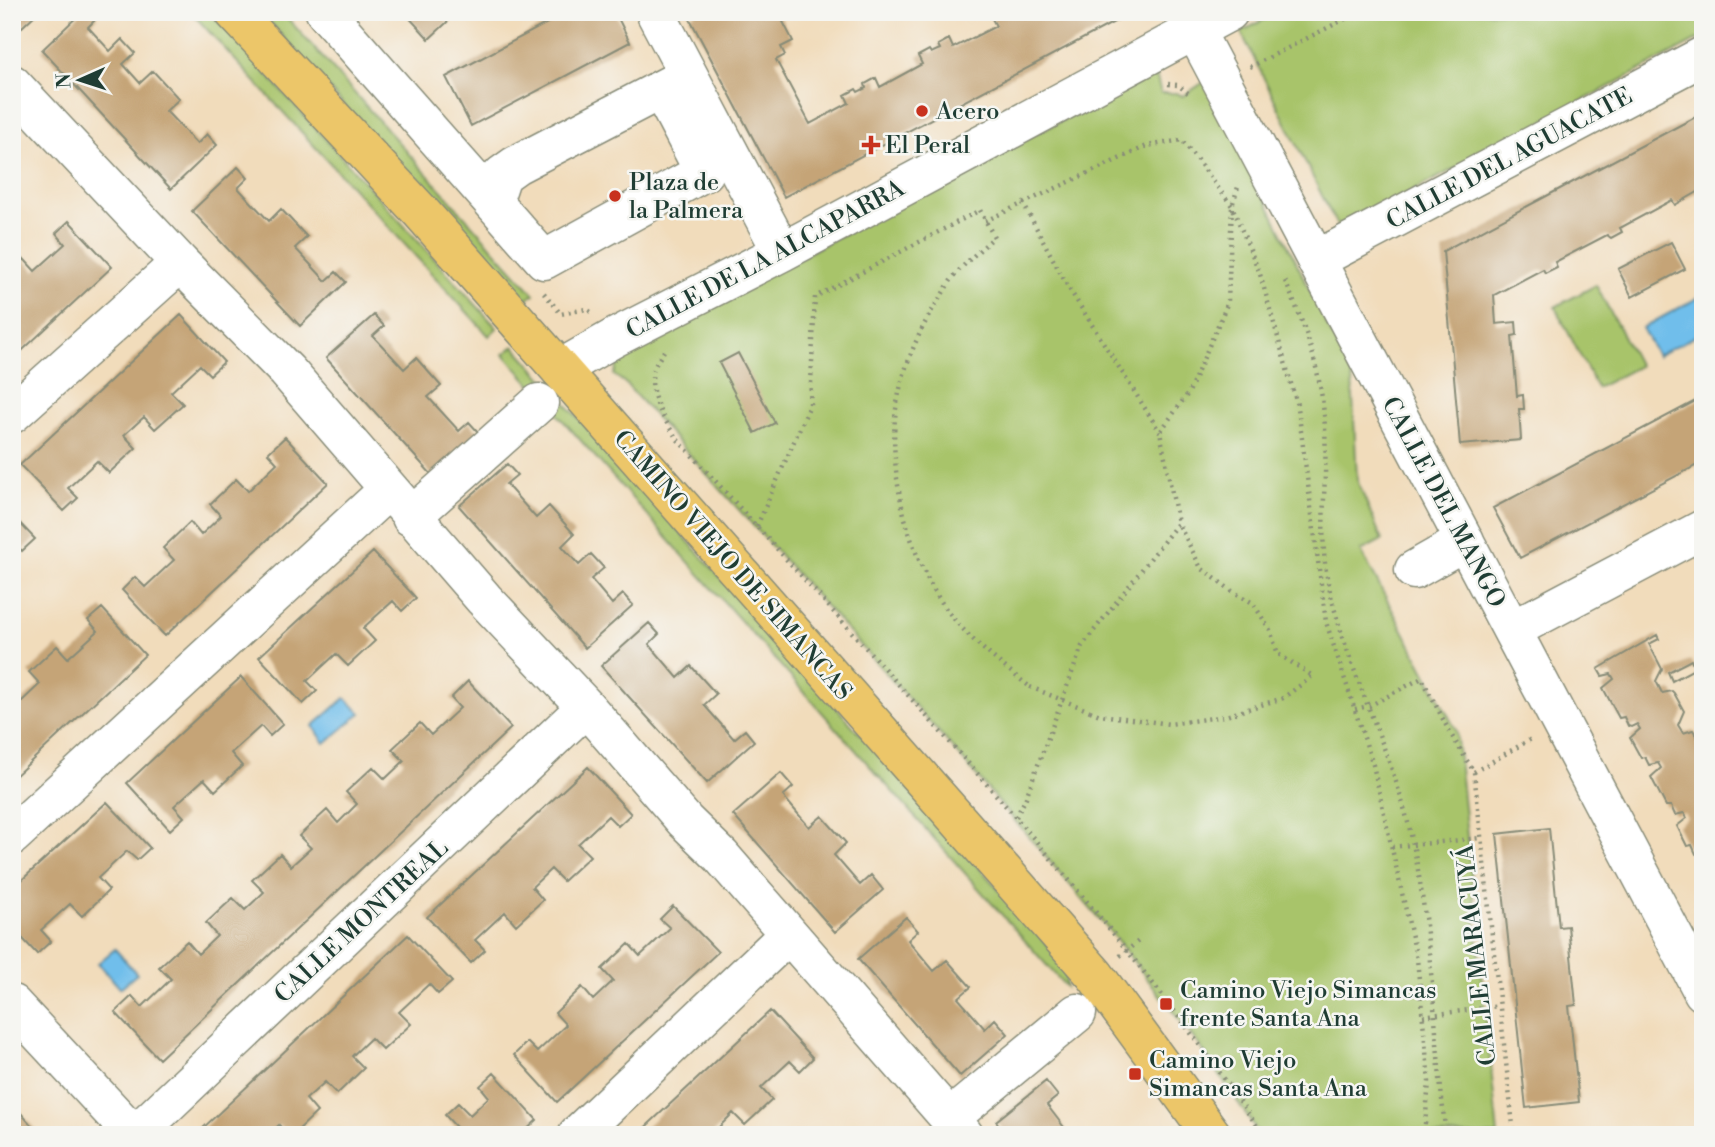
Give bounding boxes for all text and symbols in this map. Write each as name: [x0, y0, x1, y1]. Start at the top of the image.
north arrow: [46, 46, 116, 116]
text: N: [52, 73, 76, 89]
street label: CALLE DEL AGUACATE: [1381, 81, 1638, 237]
place label: Acero: [935, 97, 1000, 127]
marker: Acero: [914, 103, 930, 119]
place label: El Peral: [885, 131, 970, 161]
marker: El Peral: [863, 137, 879, 153]
place label: Plaza de la Palmera: [629, 168, 744, 226]
street label: CALLE DE LA ALCAPARRA: [621, 173, 910, 346]
marker: Plaza de la Palmera: [607, 188, 623, 204]
street label: CALLE DEL MANGO: [1375, 392, 1511, 613]
street label: CAMINO VIEJO DE SIMANCAS: [607, 424, 858, 707]
street label: CALLE MONTREAL: [269, 833, 455, 1010]
street label: CALLE MARACUYÁ: [1449, 842, 1504, 1067]
place label: Camino Viejo Simancas frente Santa Ana: [1180, 976, 1436, 1034]
marker: Camino Viejo Simancas frente Santa Ana: [1158, 996, 1174, 1012]
place label: Camino Viejo Simancas Santa Ana: [1149, 1046, 1368, 1104]
marker: Camino Viejo Simancas Santa Ana: [1127, 1066, 1143, 1082]

